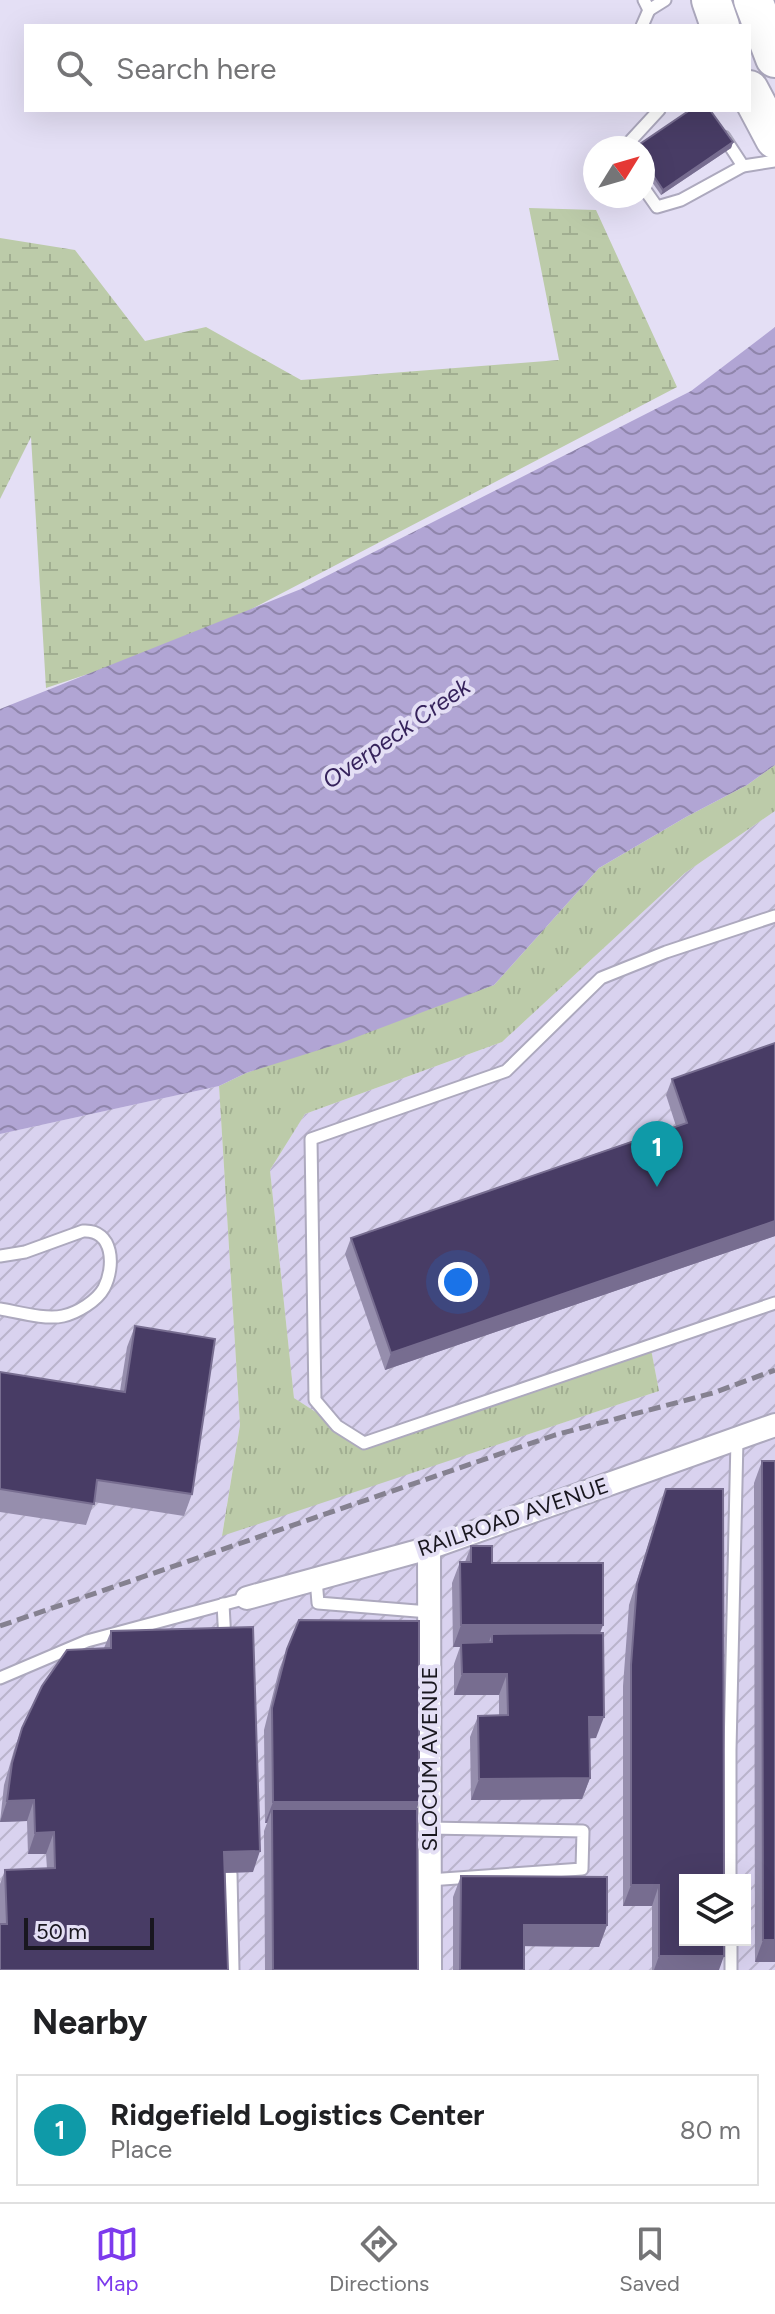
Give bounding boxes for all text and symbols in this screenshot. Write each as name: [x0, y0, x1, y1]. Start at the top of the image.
search box: [24, 24, 751, 112]
icon: search: [52, 46, 96, 90]
text: Search here: [116, 50, 276, 87]
north arrow: [583, 136, 655, 208]
water label: Overpeck Creek: [317, 671, 476, 795]
pin: 1: [631, 1121, 683, 1187]
your location: [438, 1262, 478, 1302]
street label: RAILROAD AVENUE: [414, 1472, 612, 1562]
street label: SLOCUM AVENUE: [416, 1667, 443, 1851]
map controls: [679, 1874, 751, 1946]
button: layers: [679, 1874, 751, 1946]
scale bar: [24, 1914, 154, 1950]
text: 50 m: [36, 1918, 87, 1945]
text: Nearby: [32, 2002, 147, 2043]
text: Ridgefield Logistics Center: [110, 2096, 484, 2133]
text: 1: [55, 2114, 65, 2146]
text: 80 m: [680, 2114, 741, 2146]
text: Place: [110, 2133, 172, 2165]
tab: Map: [95, 2222, 139, 2297]
tab: Directions: [329, 2222, 429, 2297]
tab: Saved: [619, 2222, 680, 2297]

